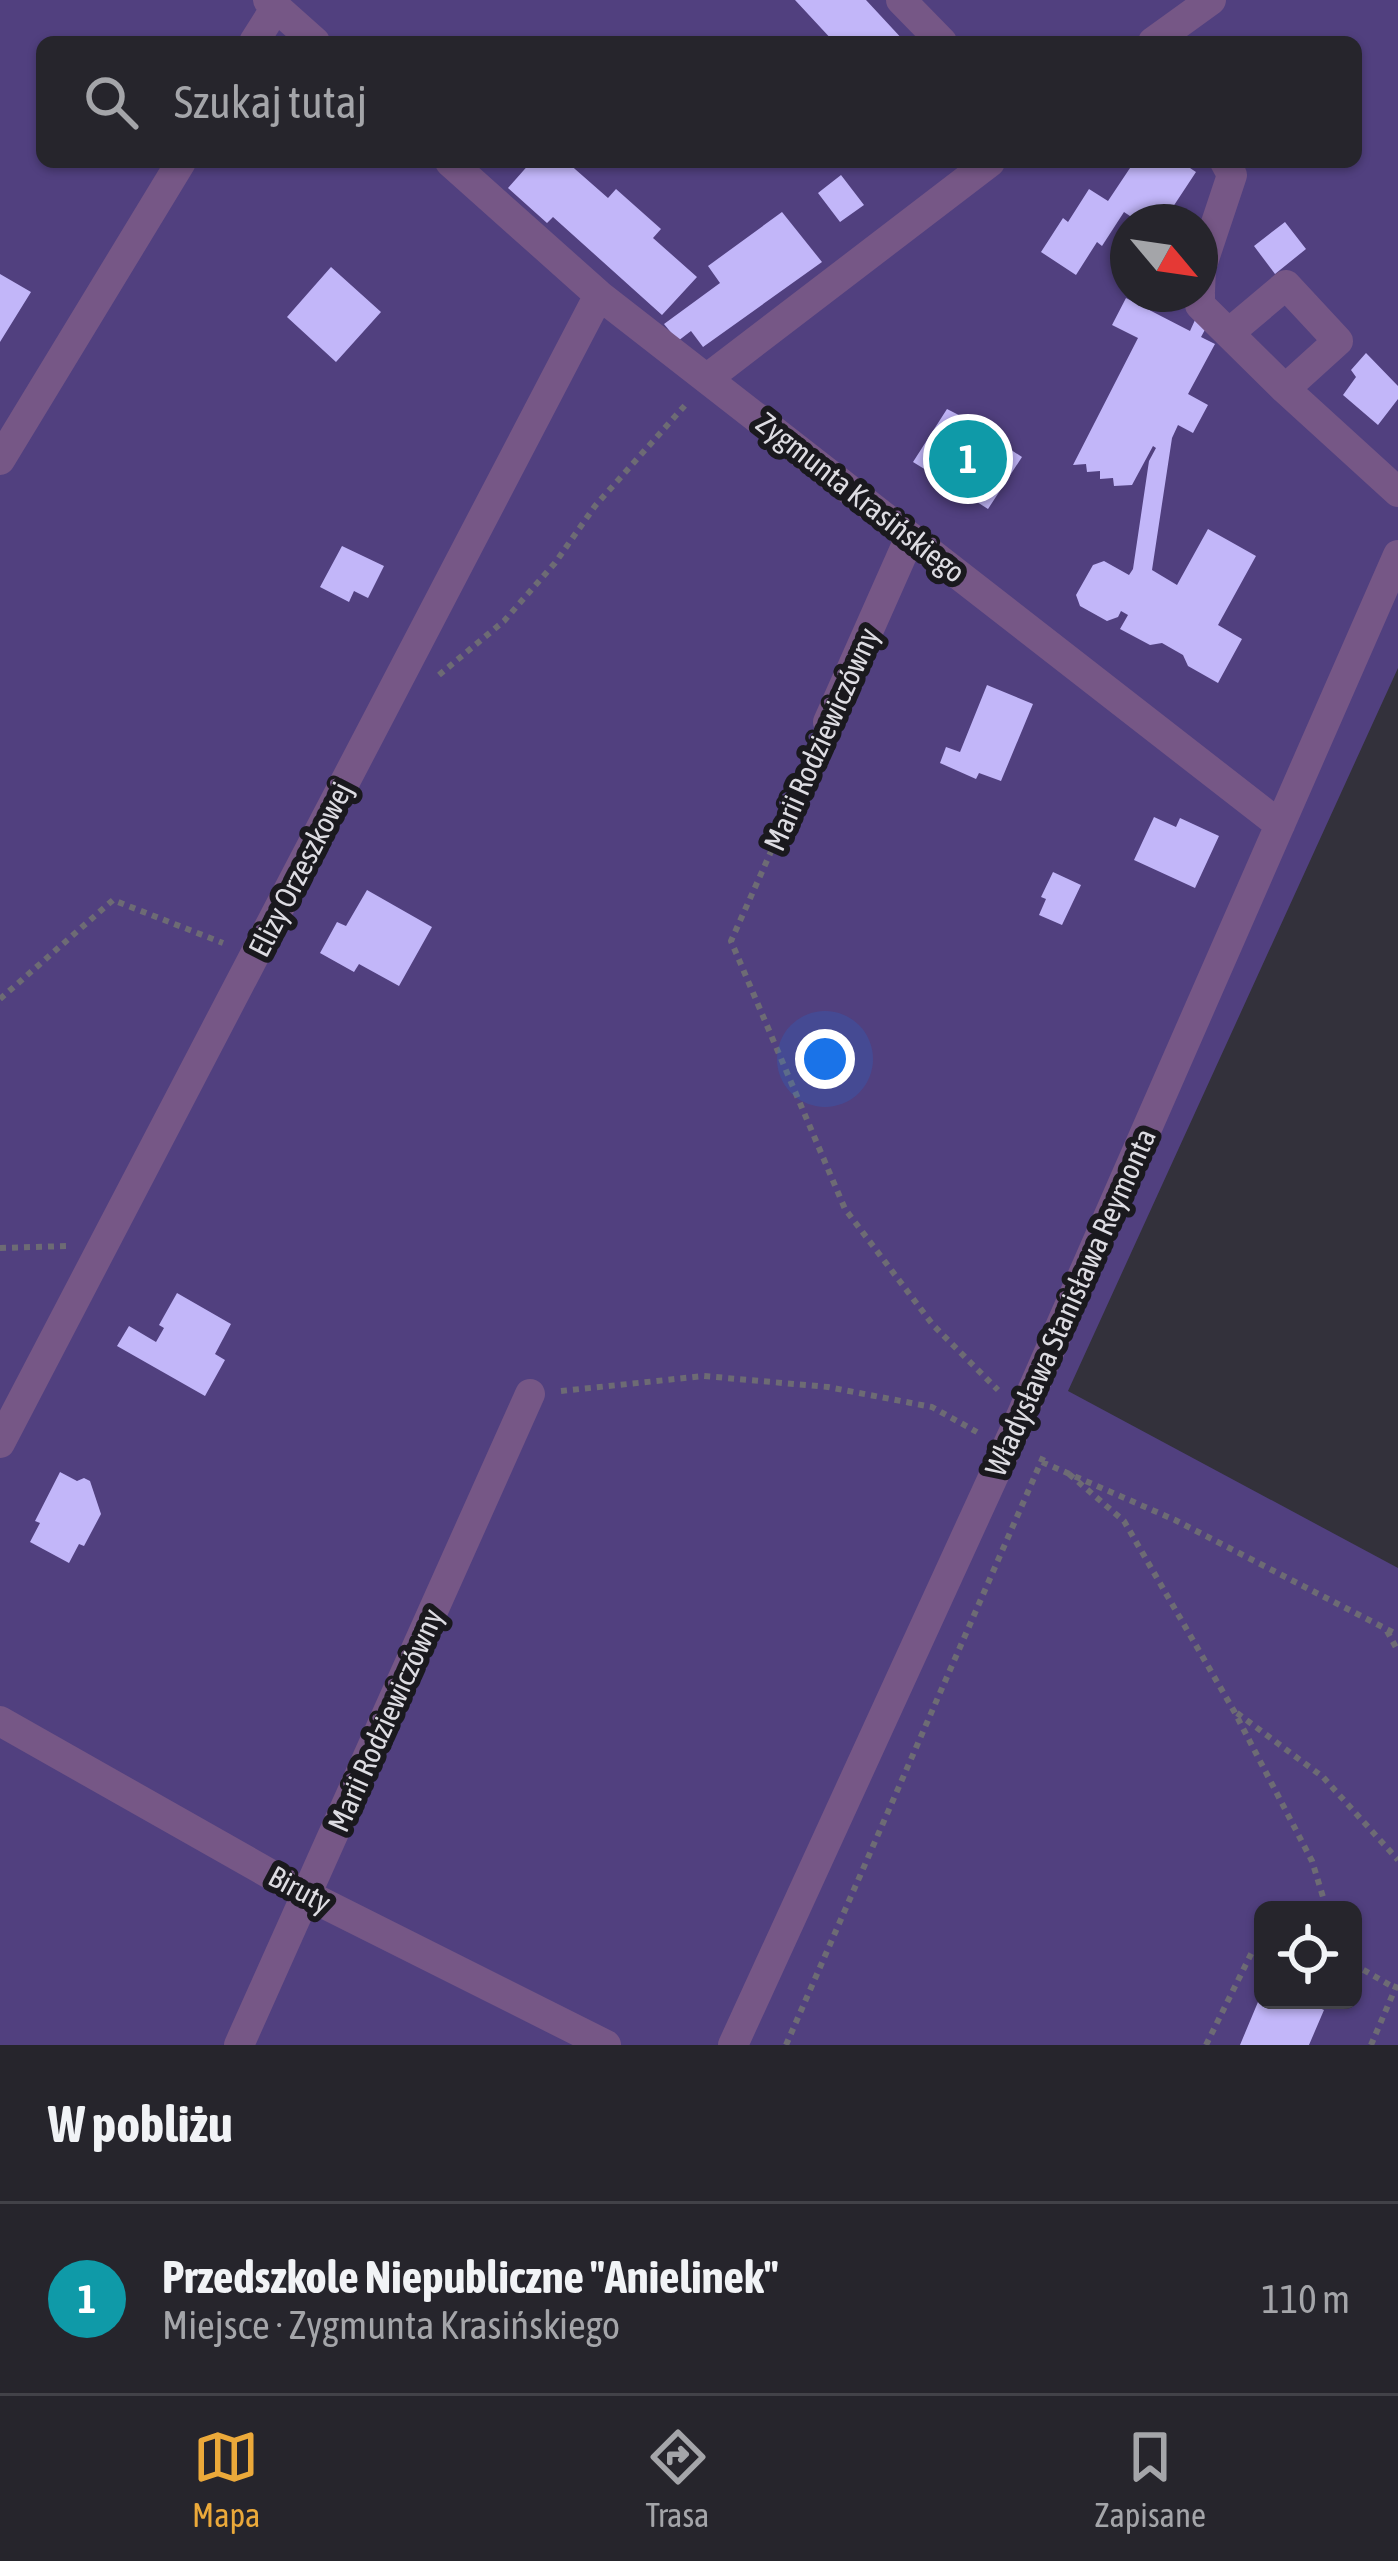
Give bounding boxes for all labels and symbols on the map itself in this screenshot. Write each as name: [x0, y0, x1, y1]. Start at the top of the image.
north arrow: [1110, 204, 1218, 312]
street label: Zygmunta Krasińskiego: [750, 405, 972, 589]
pin: 1: [929, 414, 1007, 504]
street label: Marii Rodziewiczówny: [757, 622, 885, 856]
street label: Elizy Orzeszkowej: [241, 776, 359, 962]
your location: [795, 1029, 855, 1089]
street label: Władysława Stanisława Reymonta: [978, 1123, 1162, 1481]
street label: Marii Rodziewiczówny: [321, 1603, 449, 1837]
street label: Biruty: [263, 1859, 337, 1919]

